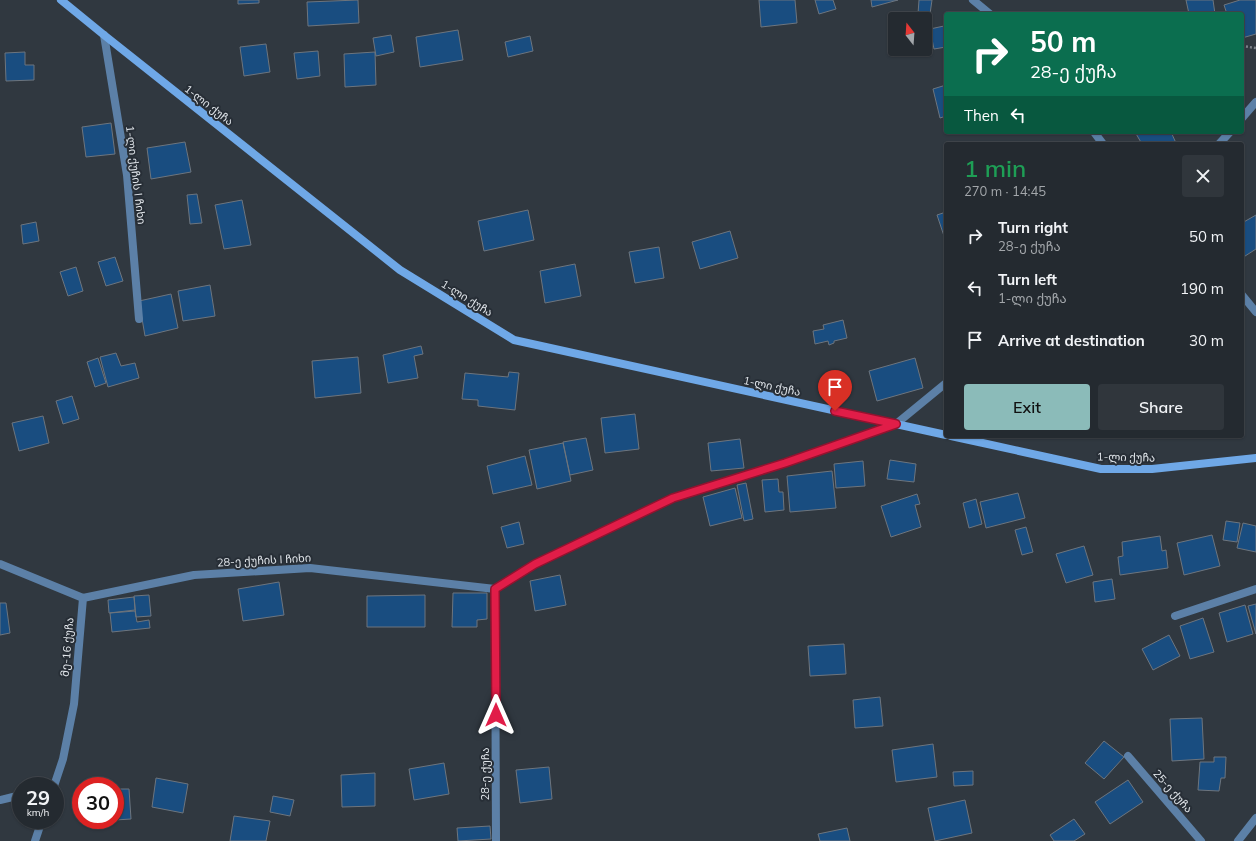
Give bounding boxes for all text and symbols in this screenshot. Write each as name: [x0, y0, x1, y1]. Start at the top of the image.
north arrow: [888, 12, 932, 56]
map controls: [888, 12, 932, 56]
text: 50 m: [1030, 24, 1096, 59]
icon: right: [964, 28, 1016, 80]
text: 28-ე ქუჩა: [1030, 60, 1117, 83]
street label: 1-ლი ქუჩა: [182, 82, 236, 128]
icon: left: [1007, 104, 1029, 126]
text: Then: [964, 106, 999, 125]
street label: 1-ლი ქუჩის I ჩიხი: [123, 125, 149, 225]
text: 1 min: [964, 153, 1026, 183]
button: close: [1182, 155, 1224, 197]
text: 270 m · 14:45: [964, 183, 1046, 199]
text: Turn right: [998, 218, 1068, 237]
icon: right: [964, 225, 986, 247]
text: 50 m: [1189, 227, 1224, 246]
text: 28-ე ქუჩა: [998, 238, 1061, 254]
text: Turn left: [998, 270, 1057, 289]
street label: 1-ლი ქუჩა: [439, 277, 495, 319]
icon: left: [964, 277, 986, 299]
text: 190 m: [1180, 279, 1224, 298]
text: 1-ლი ქუჩა: [998, 290, 1067, 306]
icon: arrive: [964, 329, 986, 351]
text: Arrive at destination: [998, 331, 1145, 350]
text: 30 m: [1189, 331, 1224, 350]
pin: [818, 370, 852, 411]
street label: 1-ლი ქუჩა: [742, 373, 802, 399]
icon: arrive: [824, 376, 846, 398]
button: Exit: [964, 384, 1090, 430]
button: Share: [1098, 384, 1224, 430]
street label: 1-ლი ქუჩა: [1097, 449, 1155, 465]
street label: 28-ე ქუჩის I ჩიხი: [217, 551, 311, 569]
street label: მე-16 ქუჩა: [57, 617, 77, 677]
position arrow: [475, 694, 517, 736]
street label: 28-ე ქუჩა: [478, 748, 492, 800]
street label: 25-ე ქუჩა: [1150, 766, 1196, 816]
speed limit sign: 30: [72, 777, 124, 829]
text: 29: [26, 785, 50, 810]
text: km/h: [27, 806, 49, 819]

